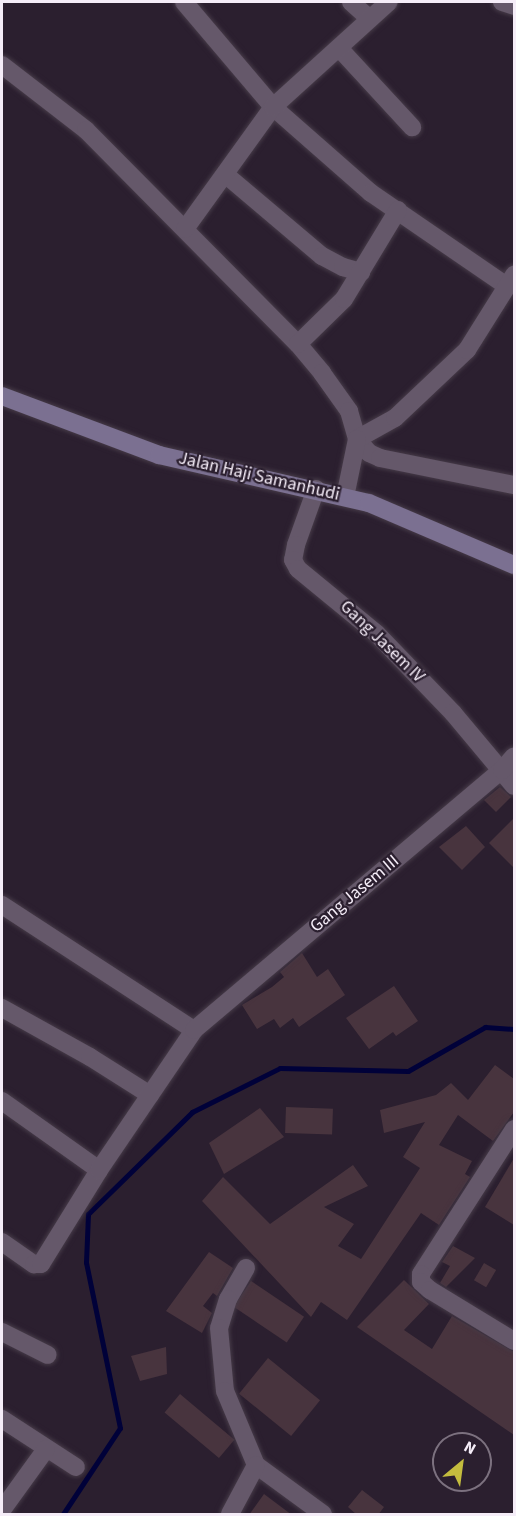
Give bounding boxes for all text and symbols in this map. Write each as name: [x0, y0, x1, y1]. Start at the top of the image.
street label: Jalan Haji Samanhudi: [176, 448, 342, 506]
street label: Gang Jasem IV: [335, 596, 429, 688]
street label: Gang Jasem III: [306, 851, 404, 937]
north arrow: [432, 1432, 492, 1492]
text: N: [460, 1436, 480, 1460]

